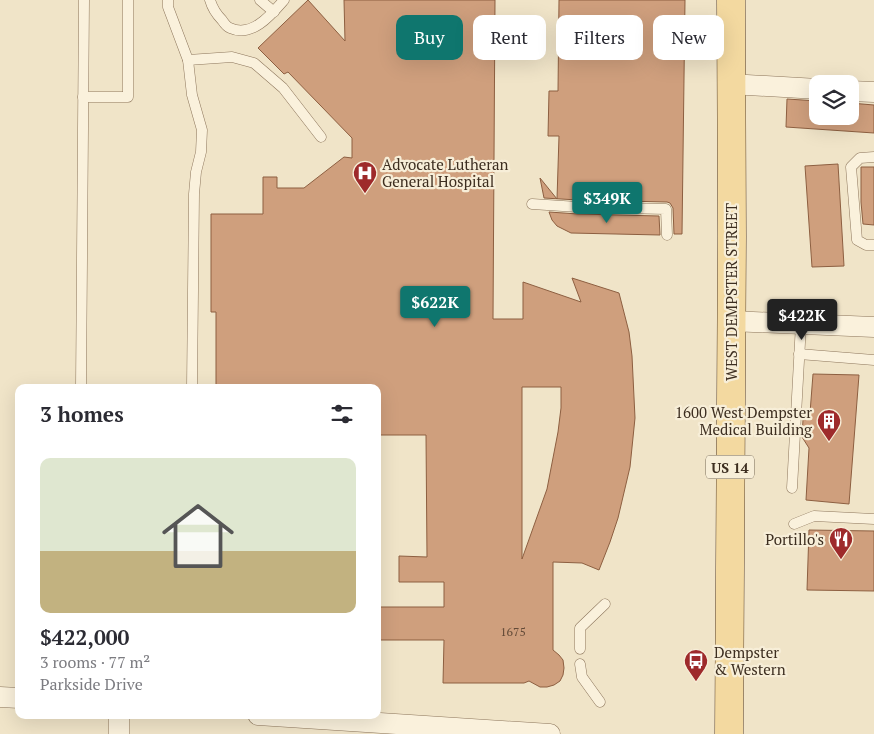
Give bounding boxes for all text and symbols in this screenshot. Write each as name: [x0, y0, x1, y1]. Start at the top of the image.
chip: Buy: [396, 15, 463, 60]
chip: Rent: [473, 15, 546, 60]
chip: Filters: [556, 15, 643, 60]
chip: New: [653, 15, 724, 60]
map controls: [809, 75, 859, 125]
button: layers: [809, 75, 859, 125]
place label: Advocate Lutheran General Hospital: [382, 154, 509, 191]
hospital icon: Advocate Lutheran General Hospital: [352, 160, 378, 194]
pin: $349K: [572, 182, 642, 224]
text: $349K: [583, 187, 631, 209]
street label: WEST DEMPSTER STREET: [721, 203, 741, 381]
pin: $622K: [400, 286, 470, 328]
text: $622K: [411, 291, 459, 313]
pin: $422K: [767, 298, 837, 341]
text: $422K: [778, 304, 826, 326]
text: 3 homes: [40, 400, 124, 428]
icon: filters: [328, 400, 356, 428]
place label: 1600 West Dempster Medical Building: [675, 402, 813, 439]
building icon: 1600 West Dempster Medical Building: [816, 408, 842, 442]
road number: US 14: [706, 456, 754, 478]
icon: home: [153, 491, 243, 581]
restaurant icon: Portillo's: [828, 526, 854, 560]
place label: Portillo's: [765, 529, 824, 549]
text: $422,000: [40, 623, 129, 651]
house number: 1675: [500, 624, 526, 639]
place label: Dempster & Western: [714, 642, 786, 679]
bus stop icon: Dempster & Western: [683, 648, 709, 682]
text: 3 rooms · 77 m²: [40, 651, 150, 673]
text: Parkside Drive: [40, 673, 143, 695]

